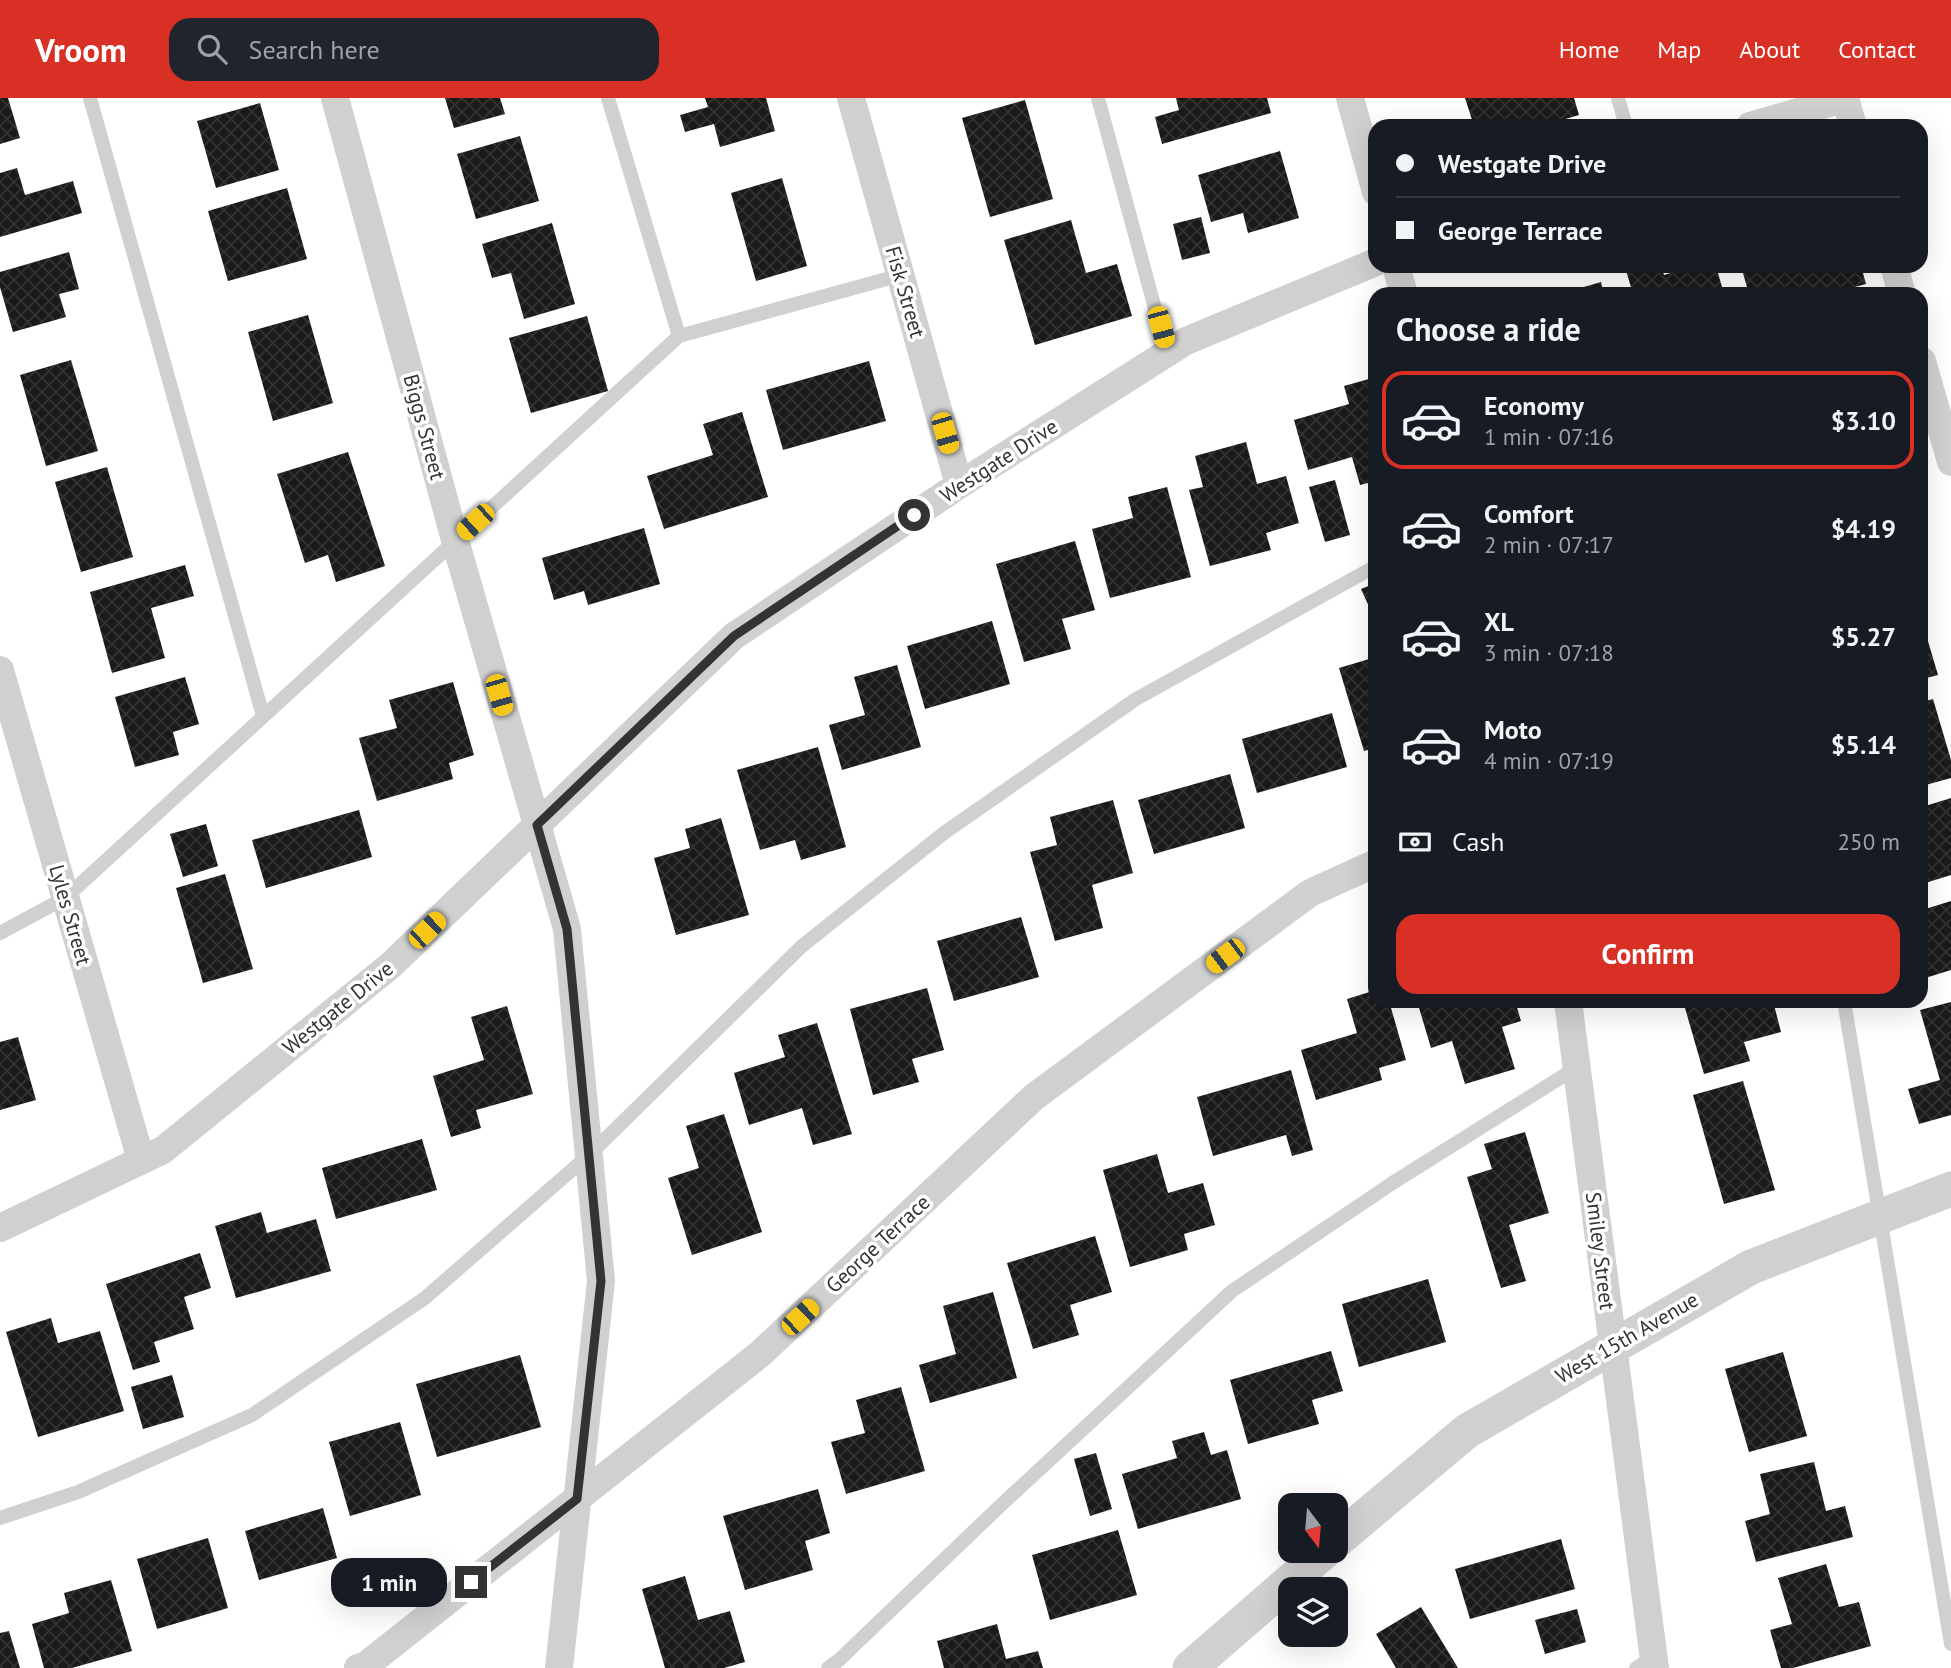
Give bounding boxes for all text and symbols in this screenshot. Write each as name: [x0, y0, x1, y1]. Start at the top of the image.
search box: [169, 18, 659, 81]
text: Vroom: [35, 28, 127, 71]
icon: search: [193, 30, 231, 68]
text: Search here: [249, 33, 380, 66]
text: Home: [1559, 34, 1619, 65]
text: Map: [1657, 34, 1701, 65]
text: About: [1739, 34, 1800, 65]
text: Contact: [1838, 34, 1916, 65]
text: Westgate Drive: [1438, 147, 1606, 180]
text: George Terrace: [1438, 214, 1603, 247]
street label: Fisk Street: [880, 243, 931, 341]
car: [1146, 304, 1177, 350]
text: Choose a ride: [1396, 308, 1581, 350]
street label: Biggs Street: [397, 371, 452, 483]
icon: car: [1400, 389, 1463, 452]
text: Economy: [1484, 389, 1584, 422]
text: $3.10: [1831, 404, 1896, 437]
car: [930, 410, 961, 456]
street label: Westgate Drive: [935, 413, 1063, 509]
text: 1 min · 07:16: [1484, 422, 1614, 451]
icon: car: [1400, 497, 1463, 560]
text: Comfort: [1484, 497, 1574, 530]
route start: [898, 499, 930, 531]
car: [453, 500, 498, 544]
text: $4.19: [1831, 512, 1896, 545]
text: 2 min · 07:17: [1484, 530, 1614, 559]
icon: car: [1400, 605, 1463, 668]
text: XL: [1484, 605, 1514, 638]
text: $5.27: [1831, 620, 1896, 653]
text: 3 min · 07:18: [1484, 638, 1614, 667]
car: [484, 672, 515, 718]
icon: car: [1400, 713, 1463, 776]
text: Moto: [1484, 713, 1542, 746]
text: $5.14: [1831, 728, 1896, 761]
text: 4 min · 07:19: [1484, 746, 1614, 775]
icon: cash: [1396, 823, 1434, 861]
text: Cash: [1452, 825, 1504, 858]
text: 250 m: [1838, 827, 1900, 856]
street label: Lyles Street: [43, 861, 98, 968]
car: [405, 908, 450, 952]
button: Confirm: [1396, 914, 1900, 994]
car: [1202, 935, 1249, 977]
street label: Westgate Drive: [277, 955, 399, 1061]
street label: George Terrace: [820, 1189, 935, 1299]
street label: Smiley Street: [1580, 1191, 1621, 1311]
street label: West 15th Avenue: [1550, 1286, 1703, 1389]
car: [778, 1295, 823, 1339]
north arrow: [1278, 1493, 1348, 1563]
map controls: [1278, 1493, 1348, 1647]
callout: 1 min: [331, 1558, 447, 1606]
route end: [455, 1566, 487, 1598]
text: 1 min: [361, 1568, 417, 1597]
button: layers: [1278, 1577, 1348, 1647]

